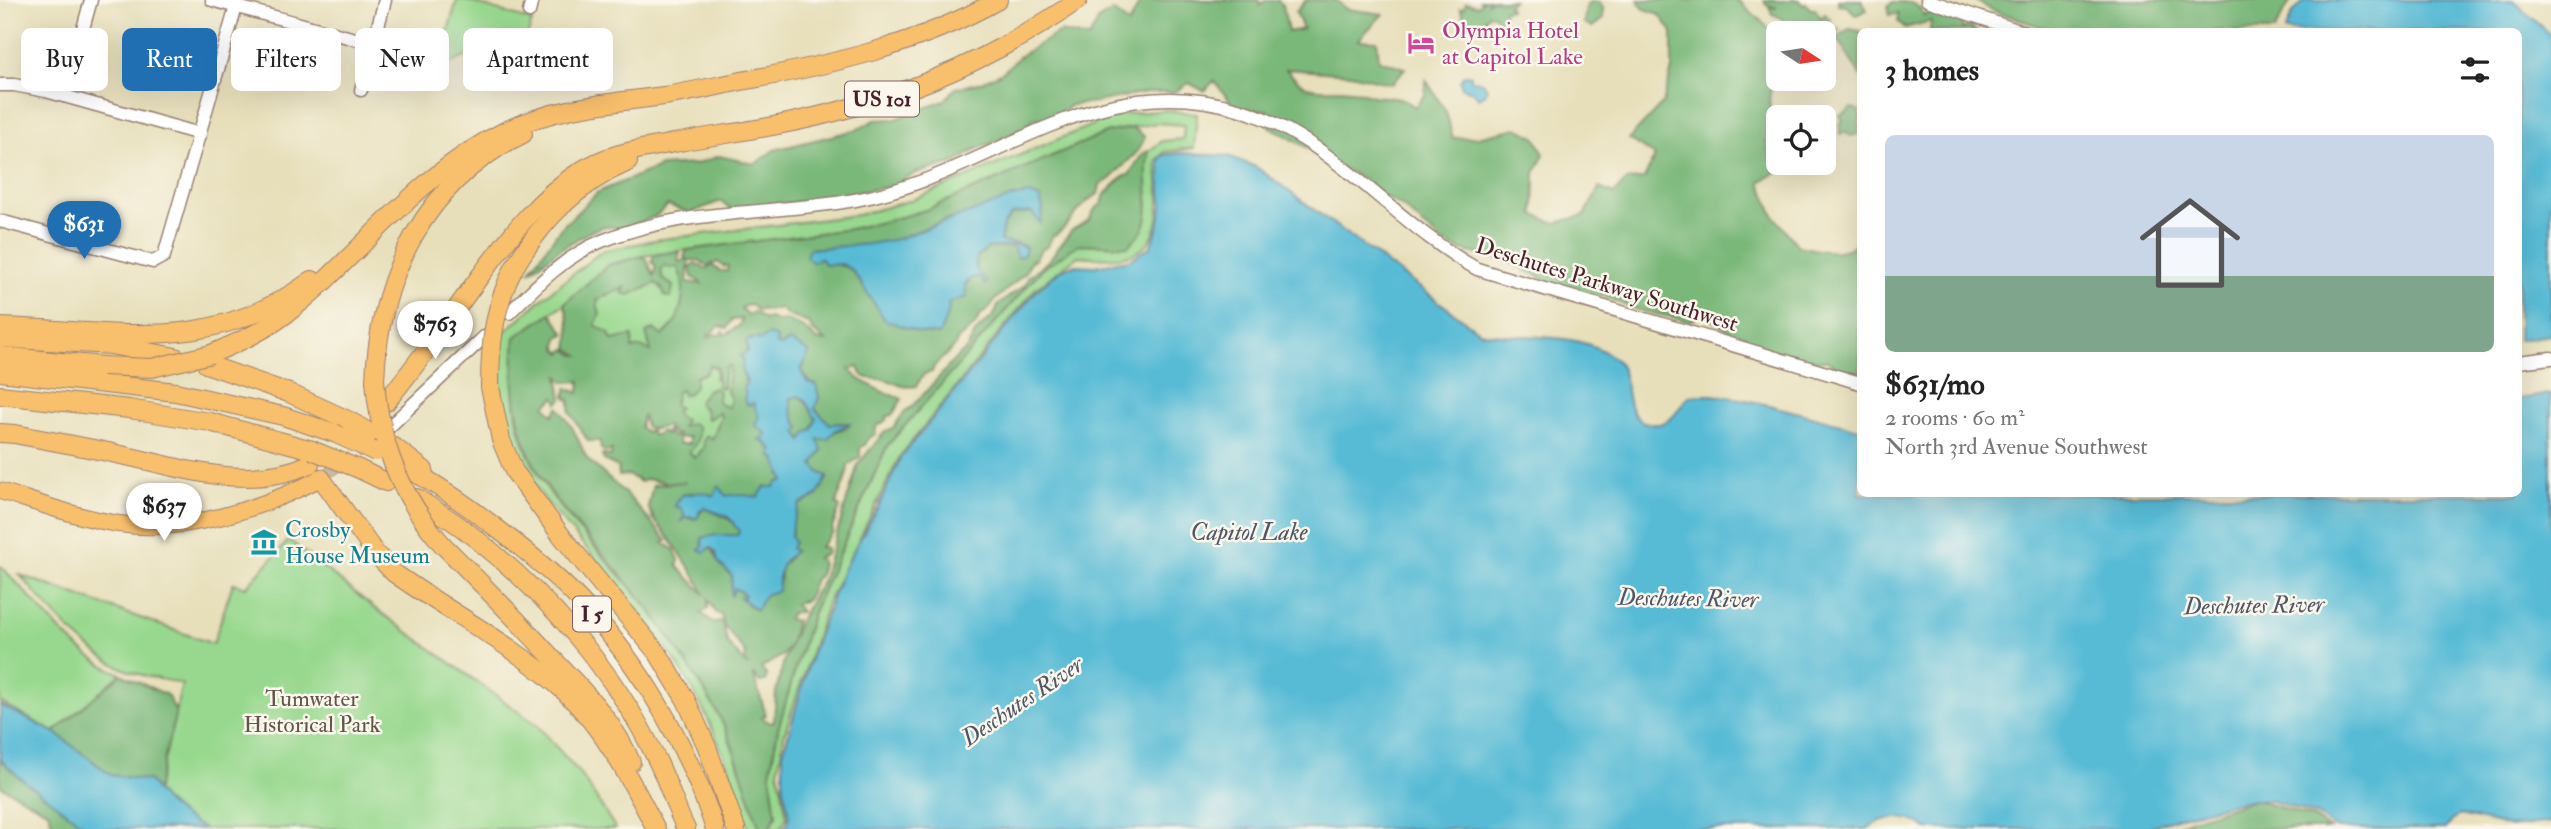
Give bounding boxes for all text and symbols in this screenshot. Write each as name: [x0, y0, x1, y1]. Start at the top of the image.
place label: Olympia Hotel at Capitol Lake: [1442, 16, 1583, 72]
north arrow: [1766, 21, 1836, 91]
map controls: [1766, 21, 1836, 175]
chip: Buy: [21, 28, 108, 91]
chip: Rent: [122, 28, 217, 91]
chip: Filters: [231, 28, 341, 91]
chip: New: [355, 28, 449, 91]
chip: Apartment: [463, 28, 613, 91]
hotel icon: Olympia Hotel at Capitol Lake: [1406, 28, 1436, 58]
icon: filters: [2456, 51, 2494, 89]
text: 3 homes: [1885, 52, 1979, 89]
road number: US 101: [845, 82, 919, 116]
button: locate: [1766, 105, 1836, 175]
icon: home: [2127, 180, 2253, 306]
pin: $631: [43, 202, 125, 261]
text: $631: [63, 209, 105, 238]
street label: Deschutes Parkway Southwest: [1472, 231, 1742, 338]
pin: $763: [394, 302, 476, 361]
text: $763: [413, 309, 457, 338]
text: $631/mo: [1885, 366, 1985, 403]
text: 2 rooms · 60 m²: [1885, 403, 2025, 432]
text: North 3rd Avenue Southwest: [1885, 432, 2148, 461]
pin: $637: [123, 484, 205, 543]
text: $637: [142, 491, 186, 520]
place label: Crosby House Museum: [285, 515, 430, 570]
water label: Capitol Lake: [1190, 517, 1309, 548]
museum icon: Crosby House Museum: [249, 527, 279, 557]
water label: Deschutes River: [1616, 582, 1760, 615]
water label: Deschutes River: [2183, 589, 2326, 622]
road number: I 5: [573, 596, 611, 632]
water label: Deschutes River: [955, 649, 1090, 754]
park label: Tumwater Historical Park: [243, 684, 381, 739]

